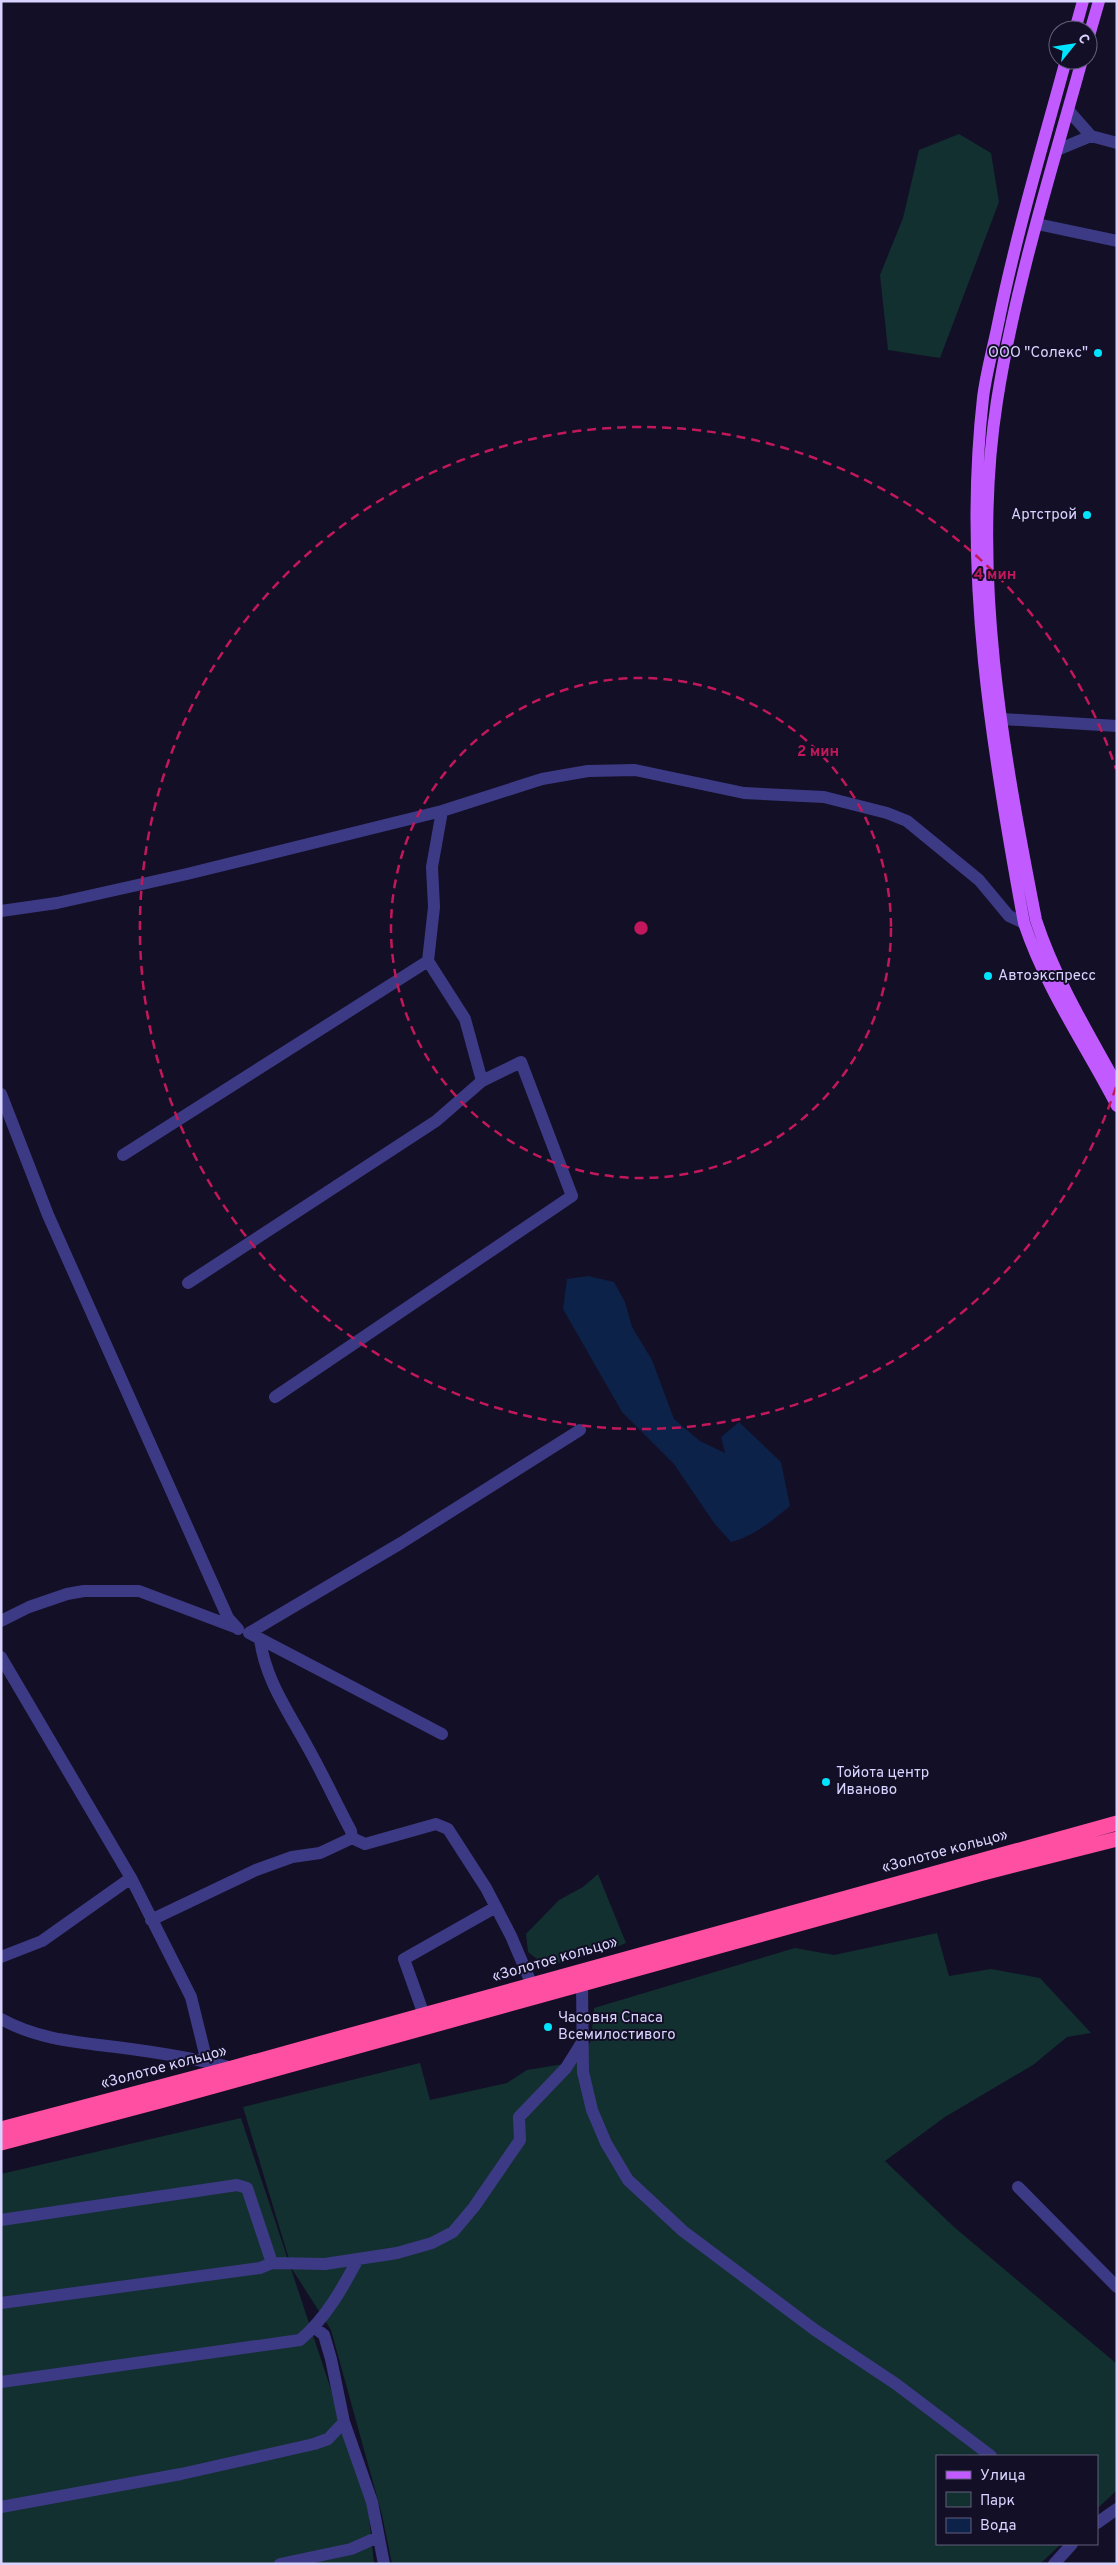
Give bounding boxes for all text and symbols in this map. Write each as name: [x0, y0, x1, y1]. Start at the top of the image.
north arrow: [1048, 20, 1098, 70]
text: С: [1073, 31, 1093, 47]
place label: ООО "Солекс": [988, 344, 1088, 363]
marker: ООО "Солекс": [1092, 347, 1104, 359]
place label: Артстрой: [1011, 506, 1077, 525]
marker: Артстрой: [1081, 509, 1093, 521]
text: 4 мин: [974, 566, 1016, 585]
text: 2 мин: [797, 743, 839, 762]
centre of rings: [632, 919, 650, 937]
place label: Автоэкспресс: [998, 967, 1096, 986]
marker: Автоэкспресс: [982, 970, 994, 982]
place label: Тойота центр Иваново: [836, 1764, 929, 1800]
marker: Тойота центр Иваново: [820, 1776, 832, 1788]
street label: «Золотое кольцо»: [880, 1826, 1010, 1878]
street label: «Золотое кольцо»: [490, 1933, 620, 1987]
place label: Часовня Спаса Всемилостивого: [558, 2009, 676, 2045]
marker: Часовня Спаса Всемилостивого: [542, 2021, 554, 2033]
street label: «Золотое кольцо»: [99, 2042, 229, 2094]
legend: [936, 2455, 1098, 2545]
text: Улица: [980, 2467, 1025, 2486]
text: Парк: [980, 2492, 1015, 2511]
text: Вода: [980, 2517, 1016, 2536]

